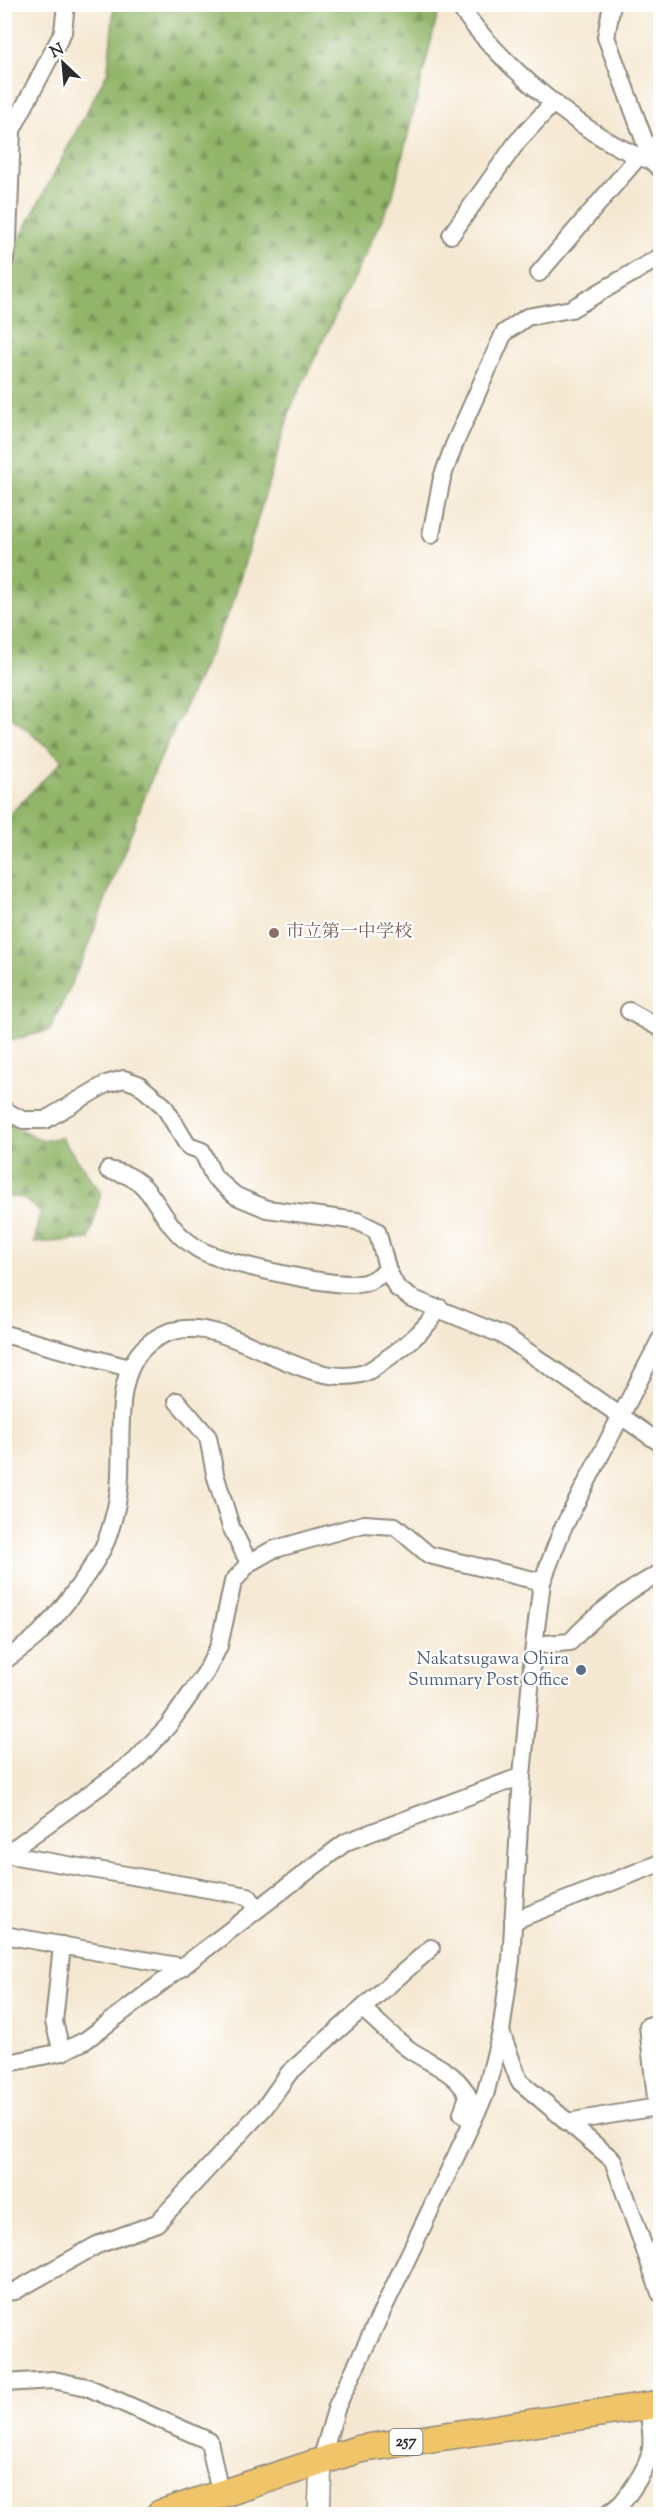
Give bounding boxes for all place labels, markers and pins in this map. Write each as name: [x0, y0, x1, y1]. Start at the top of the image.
place label: 市立第一中学校: [286, 920, 412, 946]
marker: 市立第一中学校: [267, 926, 281, 940]
place label: Nakatsugawa Ohira Summary Post Office: [408, 1647, 569, 1694]
marker: Nakatsugawa Ohira Summary Post Office: [574, 1663, 588, 1677]

